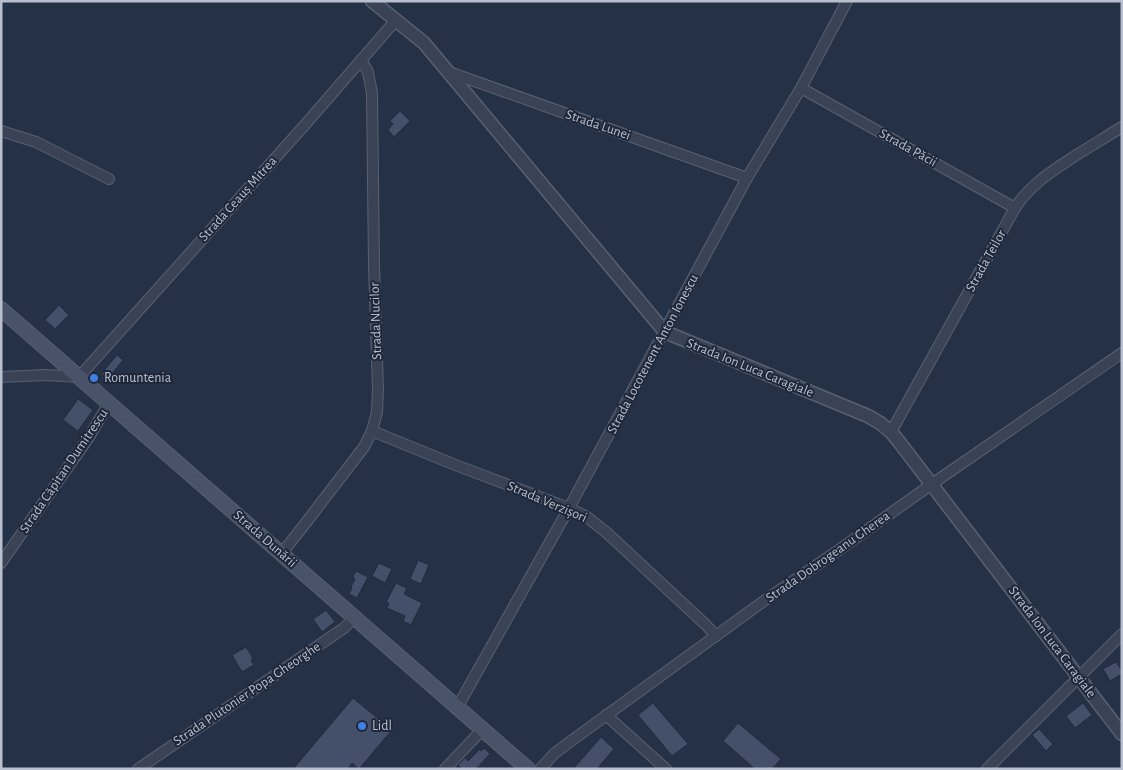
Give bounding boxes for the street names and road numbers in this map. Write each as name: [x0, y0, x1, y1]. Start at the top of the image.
street label: Strada Lunei: [564, 107, 632, 143]
street label: Strada Păcii: [877, 126, 939, 170]
street label: Strada Ceauș Mitrea: [196, 153, 281, 245]
street label: Strada Teilor: [963, 227, 1009, 294]
street label: Strada Locotenent Anton Ionescu: [605, 272, 701, 436]
street label: Strada Nucilor: [368, 281, 384, 360]
street label: Strada Ion Luca Caragiale: [684, 336, 816, 400]
street label: Strada Căpitan Dumitrescu: [17, 406, 111, 536]
street label: Strada Verzișori: [505, 479, 589, 526]
street label: Strada Dunării: [231, 508, 299, 570]
street label: Strada Dobrogeanu Gherea: [763, 509, 893, 605]
street label: Strada Ion Luca Caragiale: [1006, 584, 1098, 700]
street label: Strada Plutonier Popa Gheorghe: [171, 640, 323, 748]

